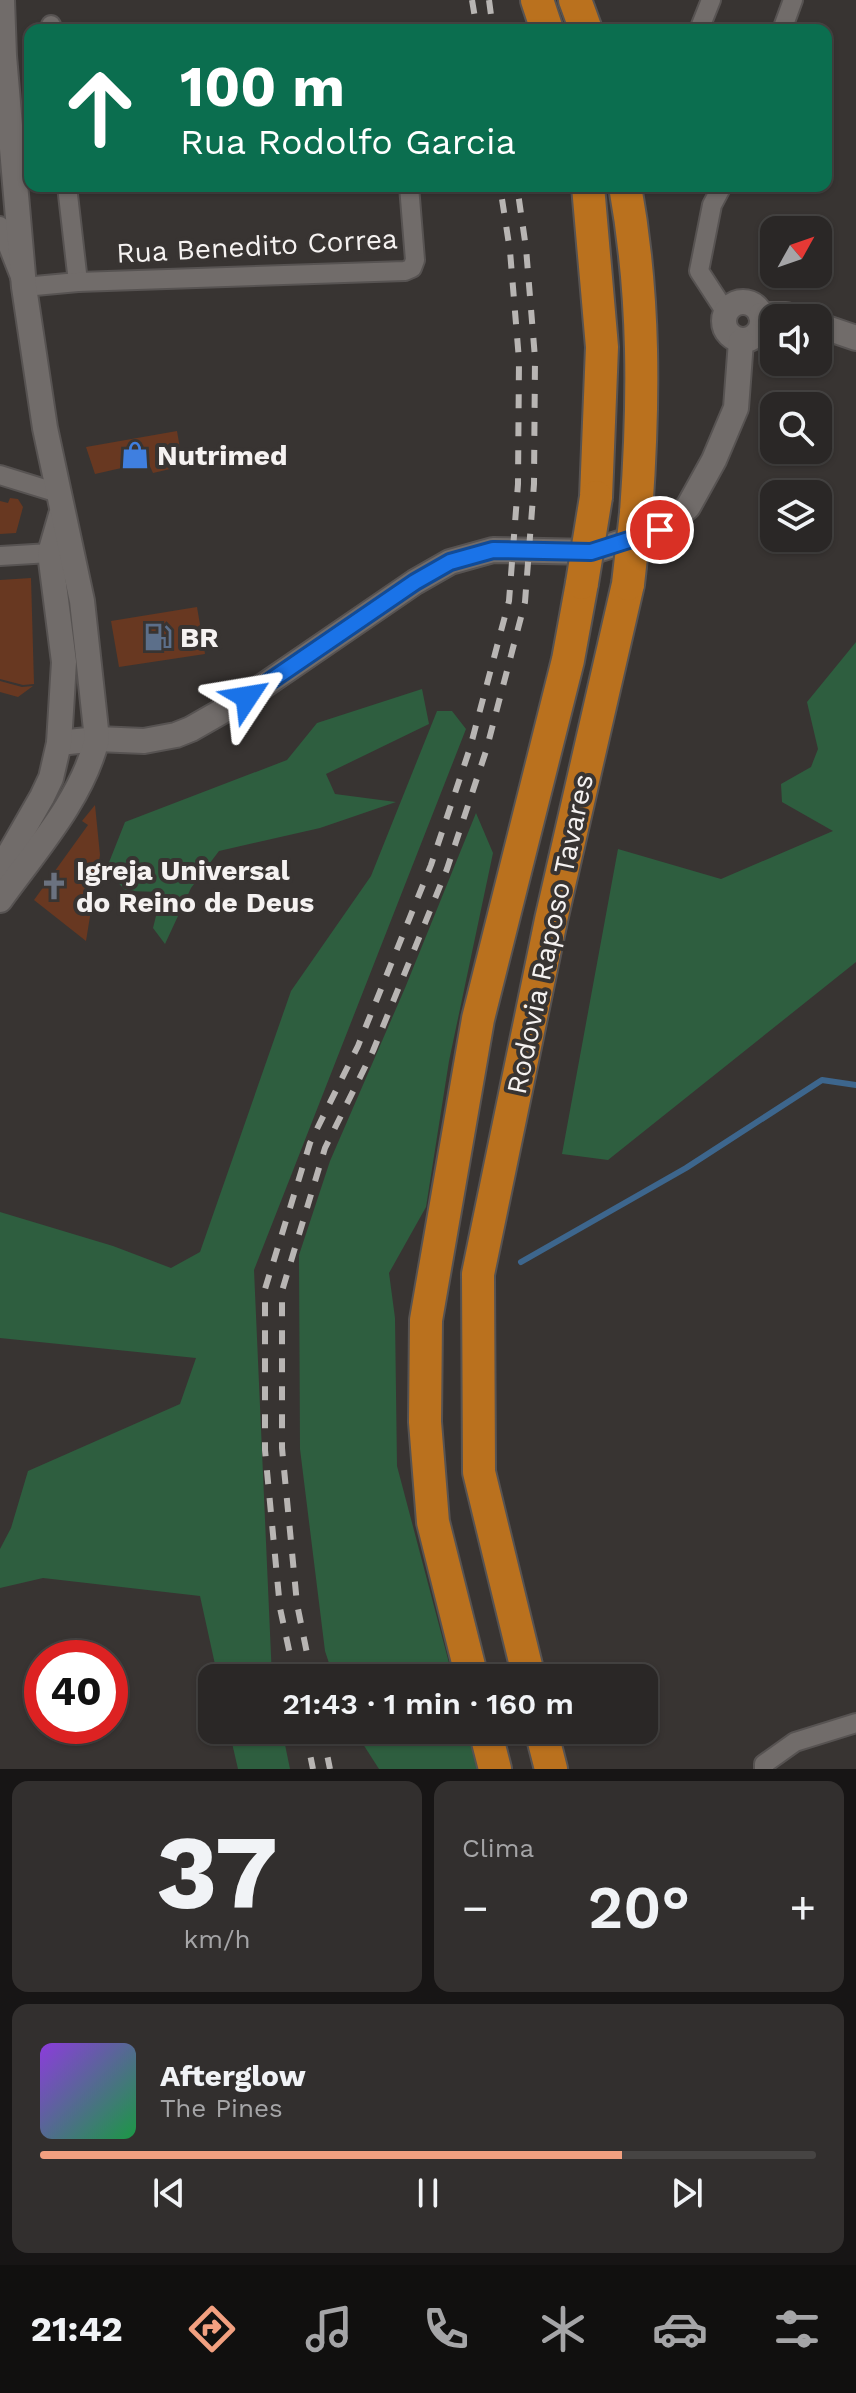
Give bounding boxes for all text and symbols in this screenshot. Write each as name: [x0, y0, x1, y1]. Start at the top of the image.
text: 100 m: [180, 54, 345, 120]
icon: ahead: [48, 56, 152, 160]
text: Rua Rodolfo Garcia: [180, 121, 516, 163]
north arrow: [760, 216, 832, 288]
map controls: [760, 216, 832, 552]
street label: Rua Benedito Correa: [115, 222, 399, 270]
button: sound: [760, 304, 832, 376]
button: search: [760, 392, 832, 464]
place label: Nutrimed: [157, 439, 288, 472]
shop icon: Nutrimed: [120, 440, 150, 470]
button: layers: [760, 480, 832, 552]
pin: [626, 496, 694, 564]
icon: arrive: [638, 508, 682, 552]
place label: BR: [180, 621, 218, 654]
fuel station icon: BR: [143, 622, 173, 652]
position arrow: [205, 655, 289, 739]
street label: Rodovia Raposo Tavares: [500, 771, 600, 1097]
place label: Igreja Universal do Reino de Deus: [76, 854, 314, 919]
church icon: Igreja Universal do Reino de Deus: [39, 871, 69, 901]
speed limit sign: 40: [24, 1640, 128, 1744]
text: 21:43 · 1 min · 160 m: [282, 1686, 574, 1721]
text: 37: [156, 1811, 278, 1933]
text: Clima: [462, 1833, 534, 1863]
text: 20°: [588, 1872, 690, 1943]
text: −: [462, 1882, 489, 1934]
text: +: [789, 1882, 816, 1934]
text: km/h: [184, 1924, 250, 1954]
text: Afterglow: [160, 2058, 306, 2093]
text: The Pines: [160, 2093, 283, 2123]
icon: previous: [147, 2171, 191, 2215]
icon: pause: [406, 2171, 450, 2215]
icon: next: [665, 2171, 709, 2215]
icon: directions: [184, 2301, 240, 2357]
icon: music: [301, 2301, 357, 2357]
icon: phone: [418, 2301, 474, 2357]
icon: climate: [535, 2301, 591, 2357]
icon: car: [652, 2301, 708, 2357]
icon: filters: [769, 2301, 825, 2357]
text: 21:42: [31, 2308, 123, 2350]

